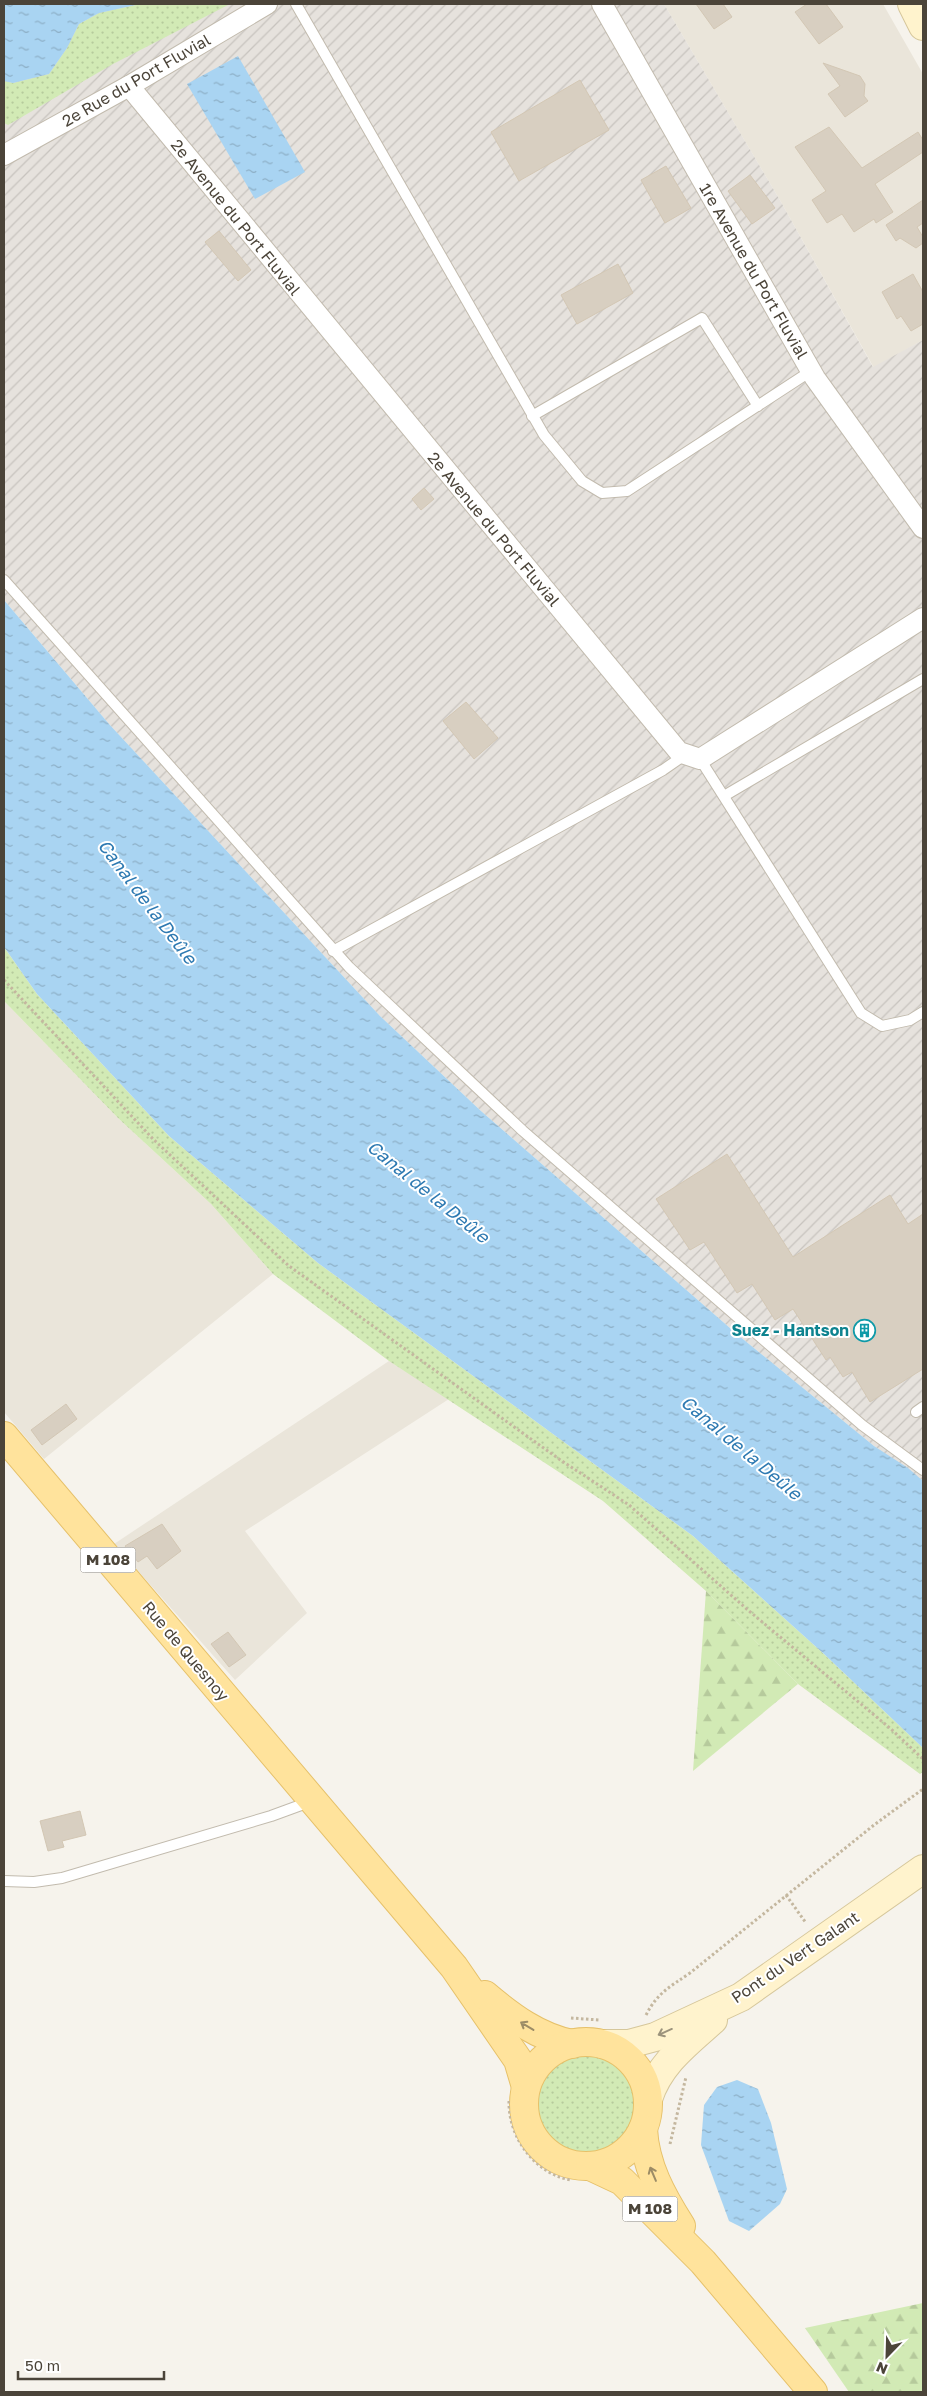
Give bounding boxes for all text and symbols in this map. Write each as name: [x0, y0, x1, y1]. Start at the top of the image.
street label: 2e Rue du Port Fluvial: [58, 29, 214, 131]
street label: 2e Avenue du Port Fluvial: [167, 135, 305, 299]
street label: 1re Avenue du Port Fluvial: [695, 180, 813, 362]
street label: 2e Avenue du Port Fluvial: [424, 448, 564, 610]
water label: Canal de la Deûle: [94, 835, 203, 969]
water label: Canal de la Deûle: [363, 1135, 495, 1248]
building icon: Suez - Hantson: [853, 1318, 877, 1342]
place label: Suez - Hantson: [731, 1320, 849, 1340]
water label: Canal de la Deûle: [677, 1390, 807, 1505]
road number: M 108: [80, 1548, 136, 1572]
street label: Rue de Quesnoy: [138, 1597, 234, 1705]
street label: Pont du Vert Galant: [727, 1907, 863, 2007]
one-way arrow: [521, 2021, 535, 2031]
one-way arrow: [658, 2028, 673, 2038]
one-way arrow: [647, 2167, 657, 2182]
road number: M 108: [622, 2196, 678, 2222]
north arrow: [862, 2331, 912, 2381]
scale bar: [18, 2348, 164, 2380]
text: 50 m: [25, 2356, 60, 2374]
text: N: [874, 2359, 890, 2378]

